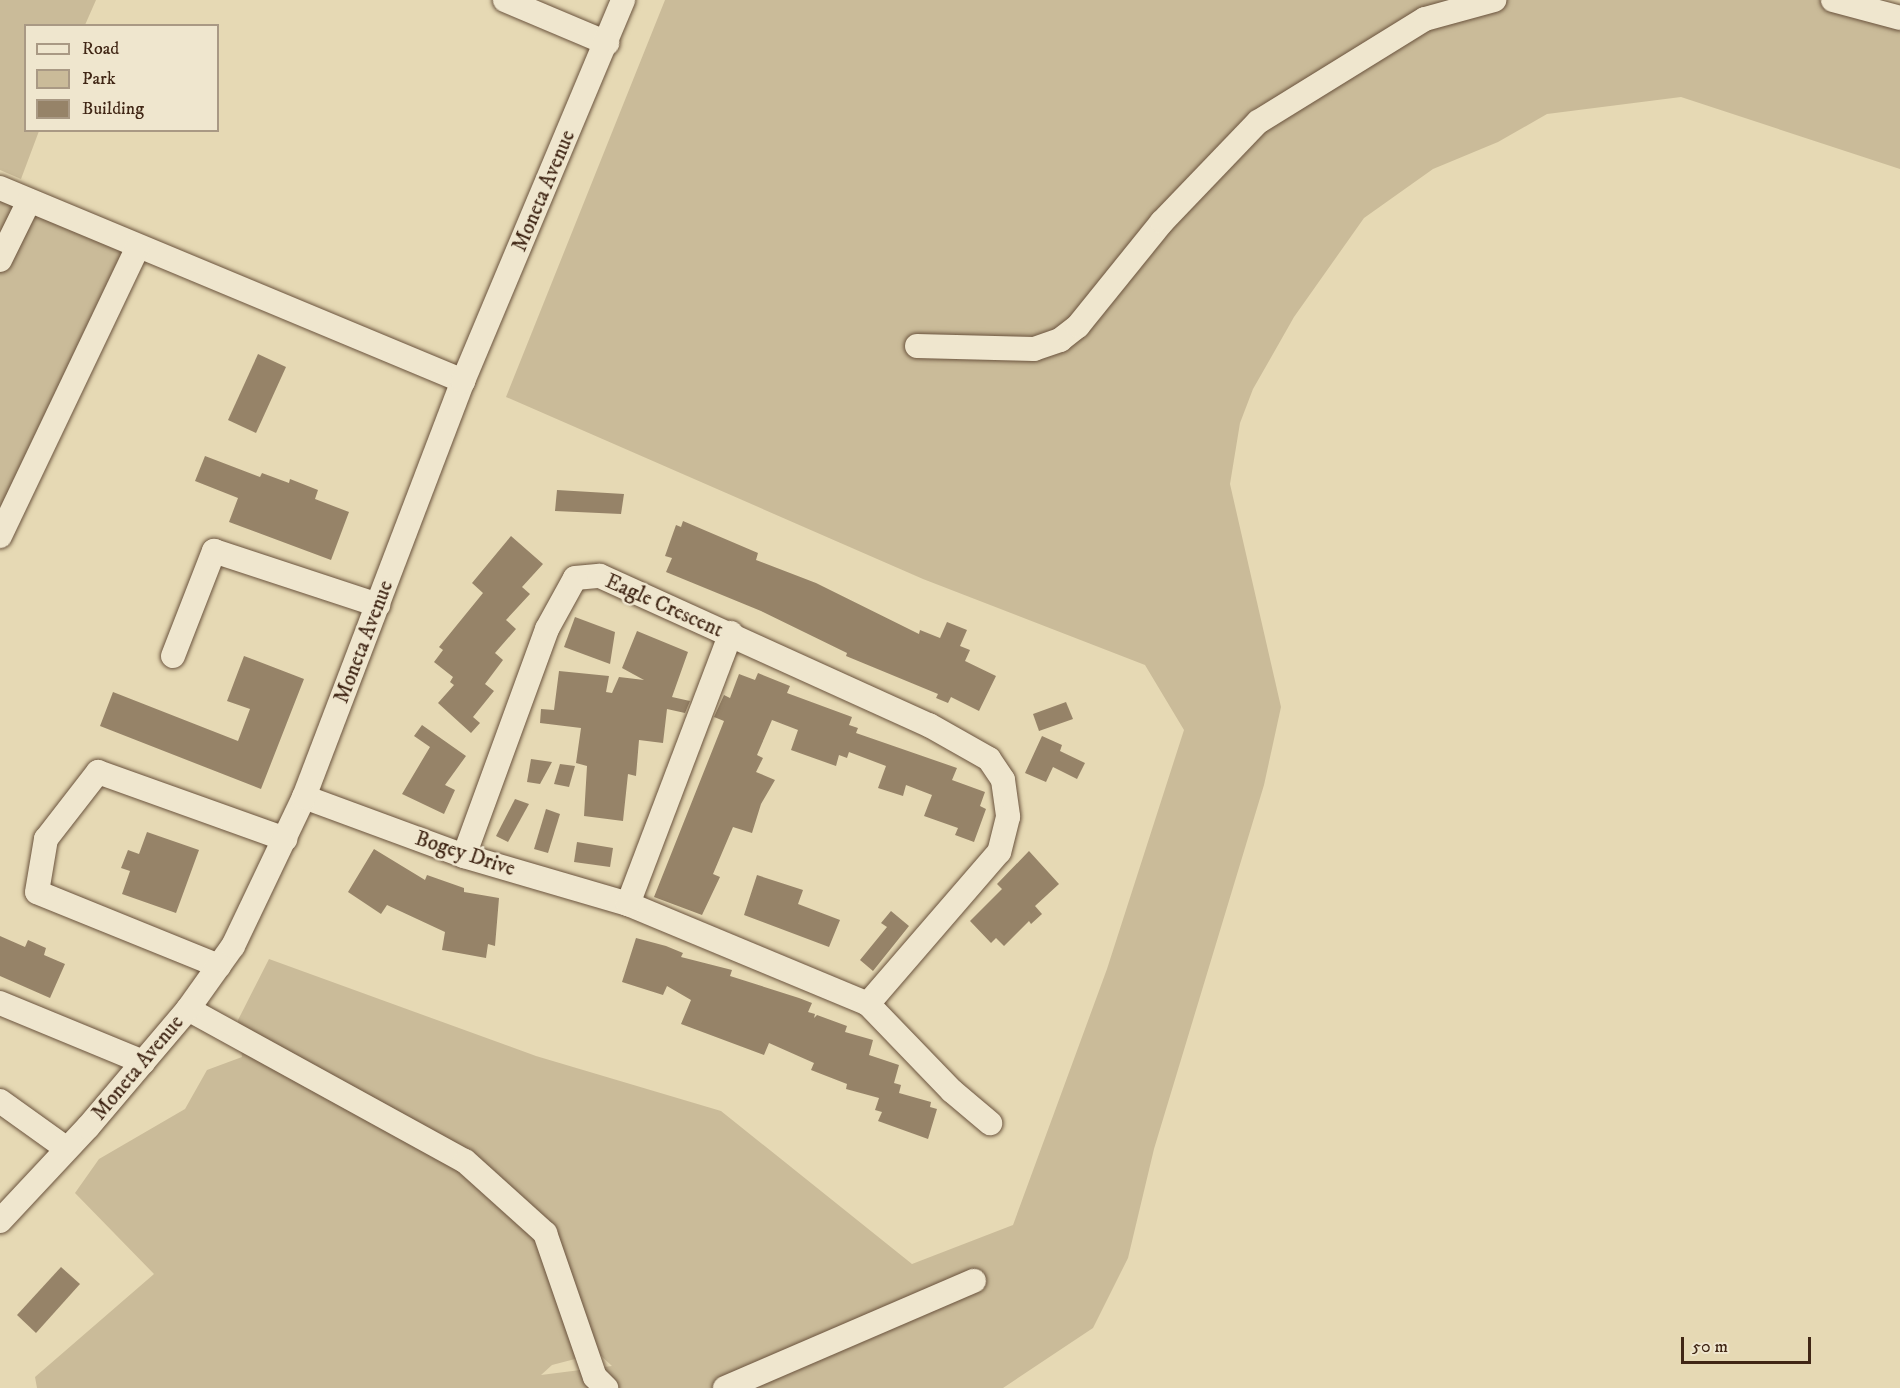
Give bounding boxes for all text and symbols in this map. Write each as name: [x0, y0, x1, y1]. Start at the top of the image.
legend: [24, 24, 219, 132]
text: Road: [82, 38, 119, 60]
text: Park: [82, 68, 116, 90]
text: Building: [82, 98, 144, 120]
street label: Moneta Avenue: [507, 127, 581, 255]
street label: Eagle Crescent: [601, 569, 727, 643]
street label: Moneta Avenue: [329, 577, 399, 707]
street label: Bogey Drive: [412, 826, 518, 882]
street label: Moneta Avenue: [87, 1010, 189, 1126]
scale bar: [1684, 1325, 1814, 1363]
text: 50 m: [1692, 1336, 1728, 1358]

